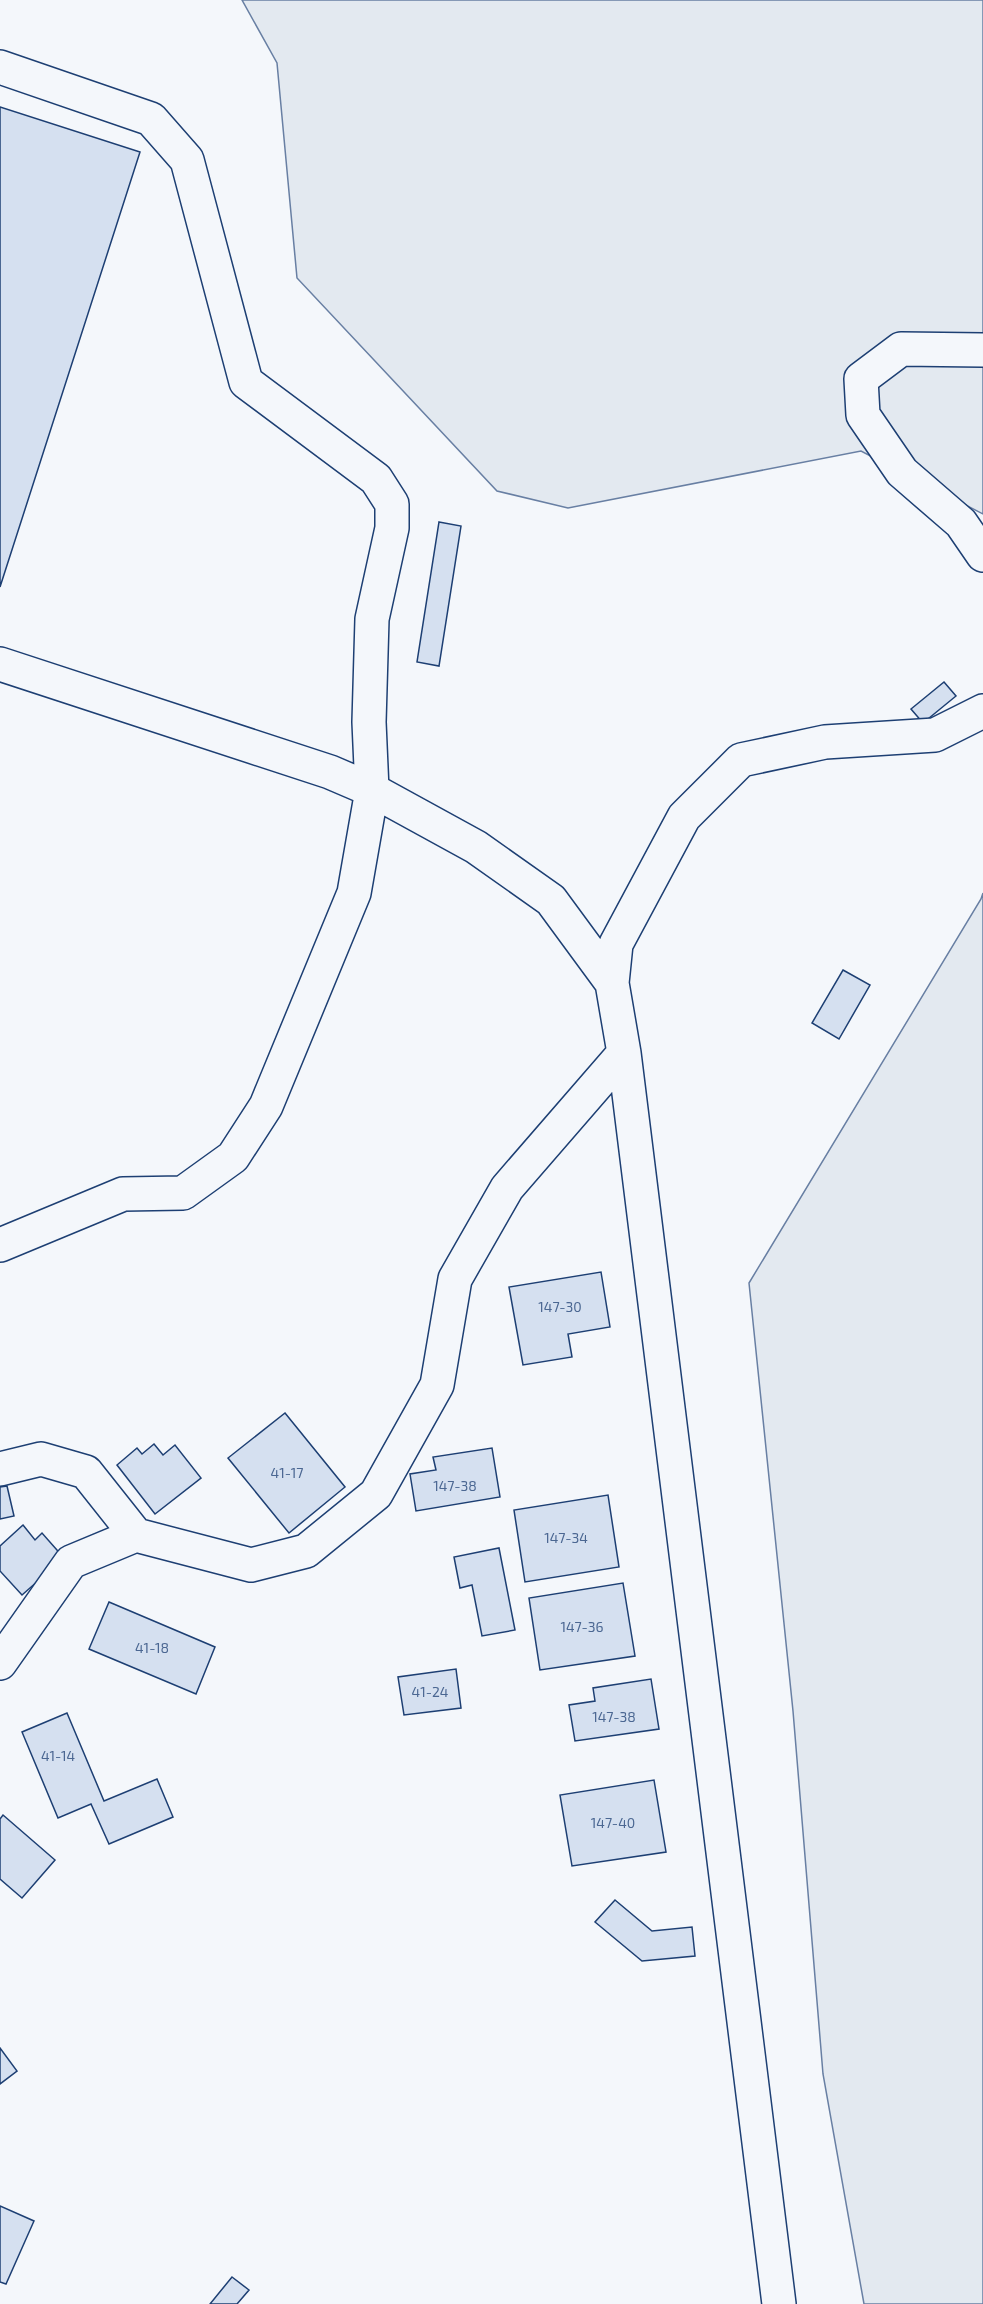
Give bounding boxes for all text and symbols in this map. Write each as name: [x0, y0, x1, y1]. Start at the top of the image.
house number: 147-30: [538, 1298, 582, 1315]
house number: 41-17: [271, 1464, 303, 1481]
house number: 147-38: [433, 1477, 477, 1494]
house number: 147-34: [544, 1529, 588, 1546]
house number: 147-36: [560, 1618, 604, 1635]
house number: 41-18: [135, 1639, 169, 1656]
house number: 41-24: [412, 1683, 448, 1700]
house number: 147-38: [592, 1708, 636, 1725]
house number: 41-14: [41, 1747, 75, 1764]
house number: 147-40: [591, 1814, 635, 1831]

